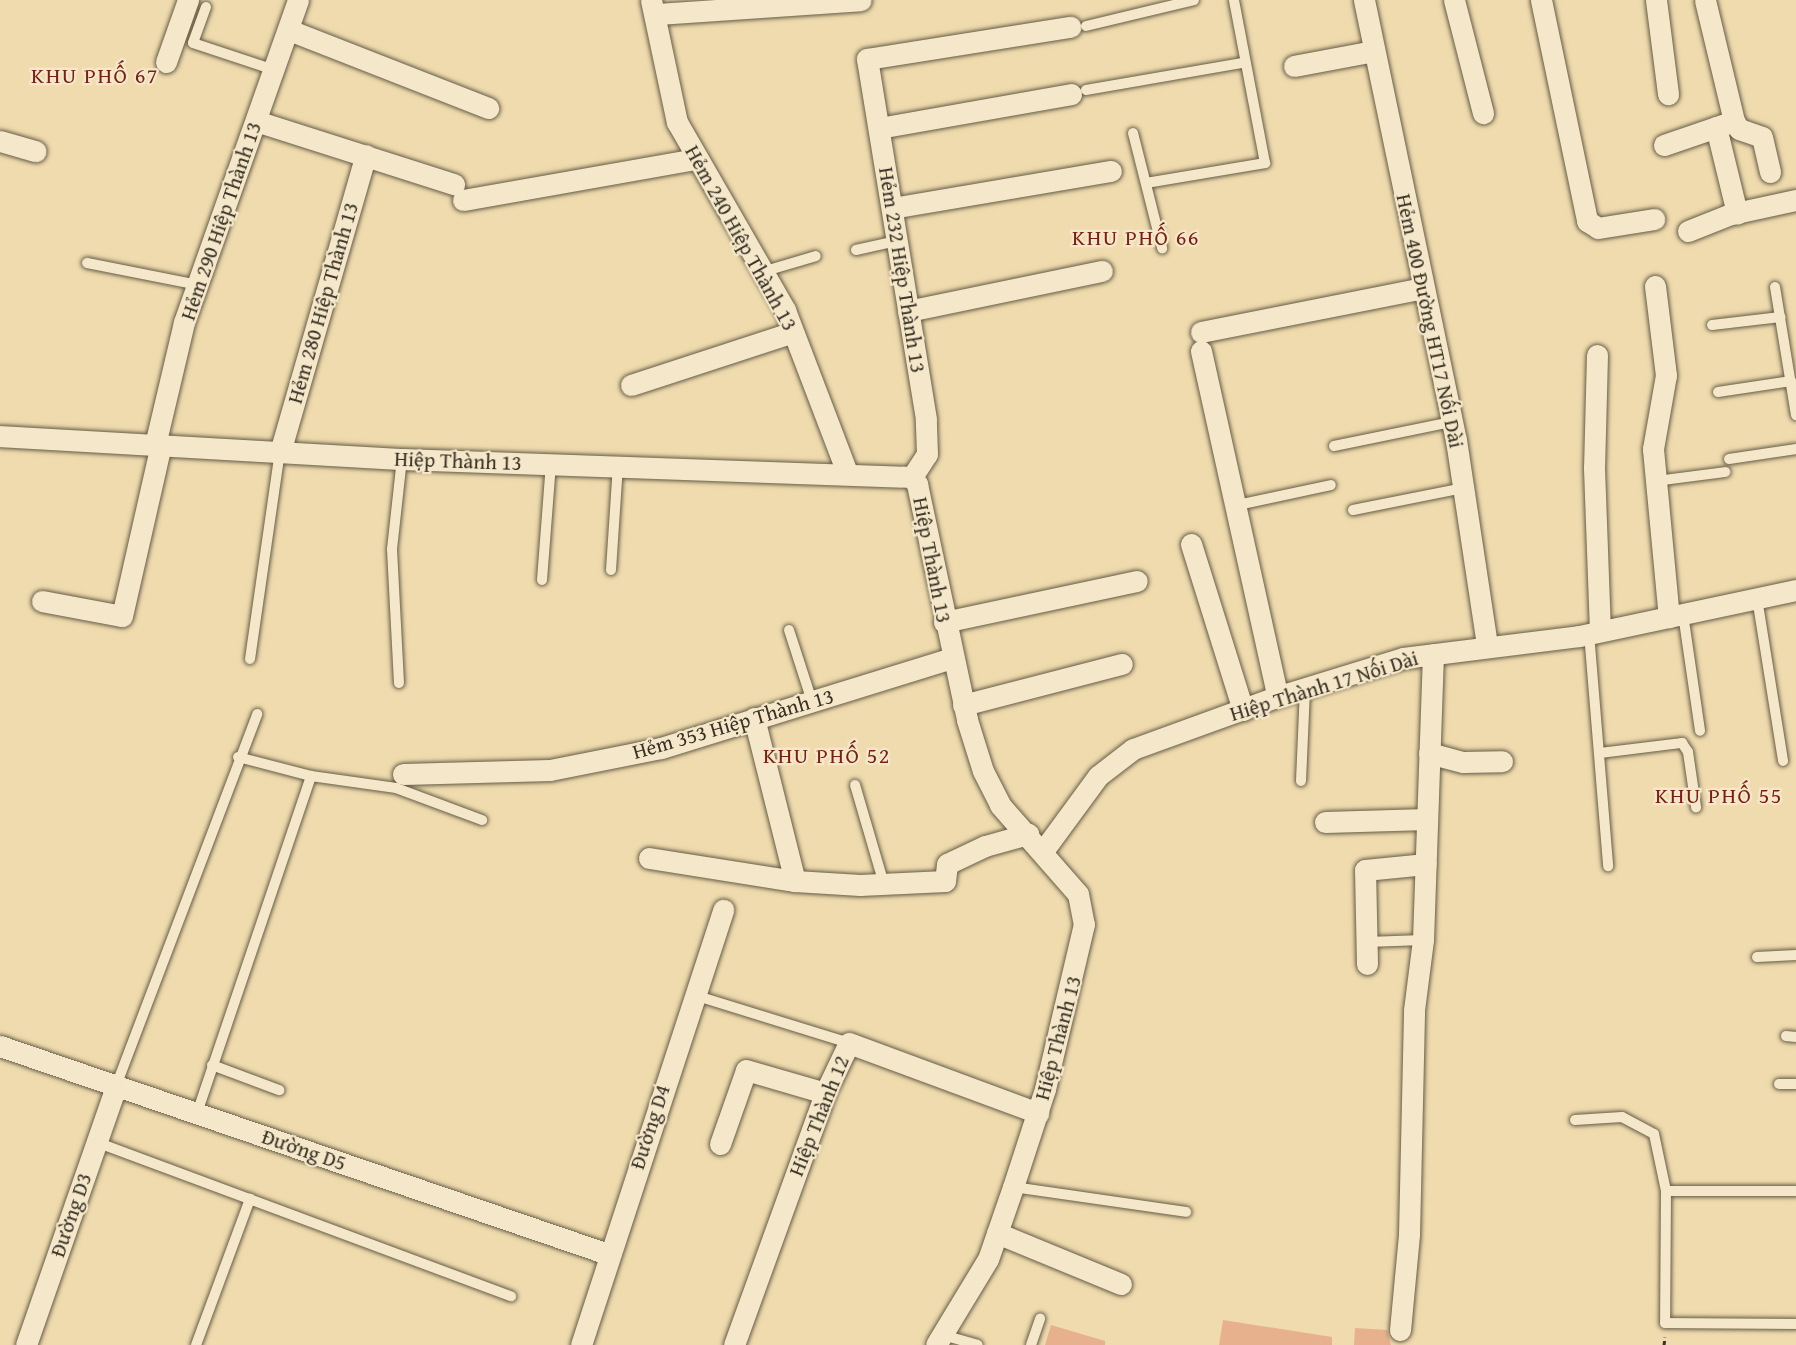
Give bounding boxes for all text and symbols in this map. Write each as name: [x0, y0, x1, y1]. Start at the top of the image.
district label: KHU PHỐ 67: [31, 63, 159, 89]
street label: Hẻm 290 Hiệp Thành 13: [175, 119, 267, 323]
street label: Hẻm 240 Hiệp Thành 13: [680, 141, 802, 335]
street label: Hẻm 232 Hiệp Thành 13: [873, 165, 931, 375]
street label: Hẻm 400 Đường HT17 Nối Dài: [1391, 192, 1469, 450]
street label: Hẻm 280 Hiệp Thành 13: [282, 200, 364, 406]
district label: KHU PHỐ 66: [1072, 225, 1200, 251]
street label: Hiệp Thành 13: [394, 446, 522, 476]
street label: Hiệp Thành 13: [907, 495, 957, 625]
street label: Hiệp Thành 17 Nối Dài: [1227, 645, 1421, 727]
street label: Hẻm 353 Hiệp Thành 13: [630, 683, 836, 765]
district label: KHU PHỐ 52: [763, 743, 891, 769]
district label: KHU PHỐ 55: [1655, 783, 1783, 809]
street label: Hiệp Thành 13: [1029, 973, 1087, 1103]
street label: Hiệp Thành 12: [783, 1052, 855, 1180]
street label: Đường D4: [625, 1082, 675, 1172]
street label: Đường D5: [259, 1124, 349, 1176]
street label: Đường D3: [45, 1170, 97, 1260]

